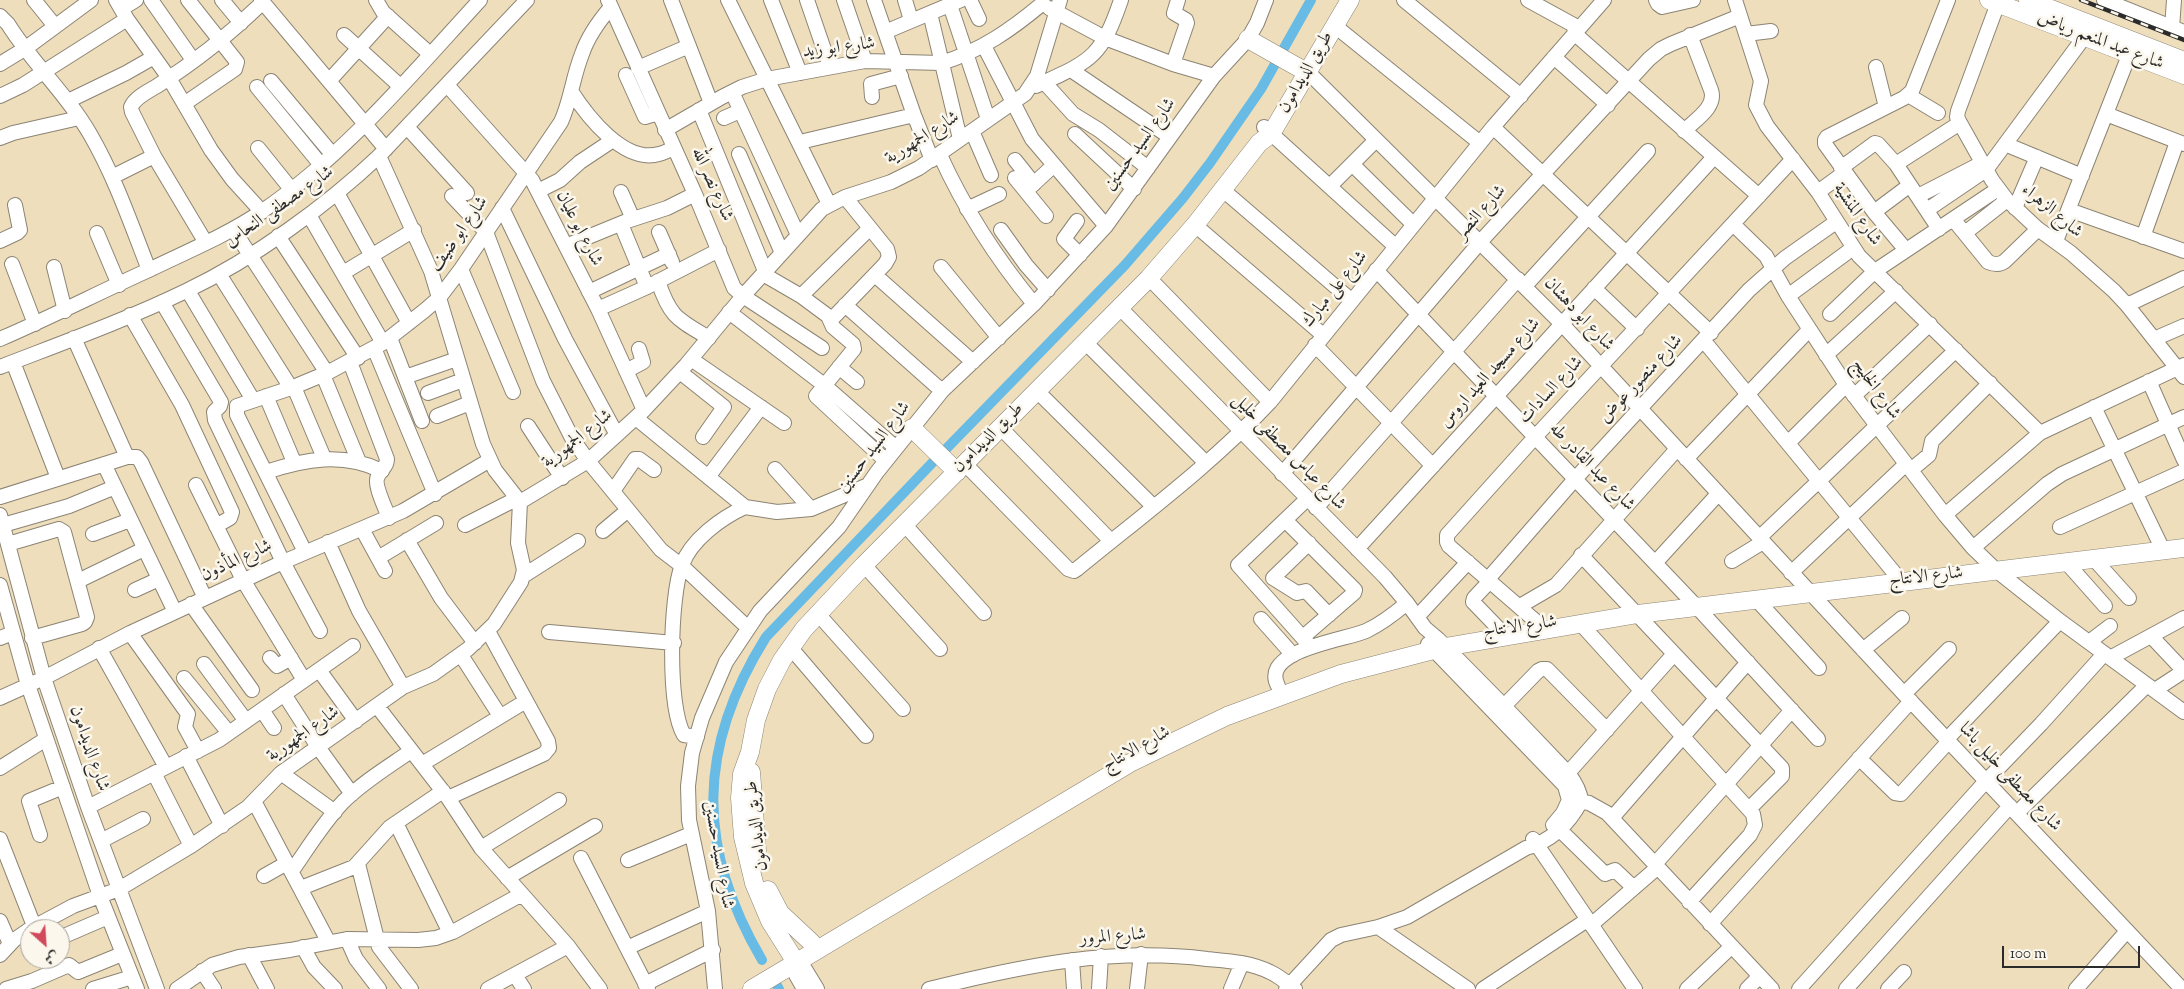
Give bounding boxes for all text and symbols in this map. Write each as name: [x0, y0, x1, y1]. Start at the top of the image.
street label: شارع عبد المنعم رياض: [2034, 8, 2166, 76]
street label: طريق الديدامون: [1275, 28, 1339, 118]
street label: شارع ابو زيد: [802, 34, 876, 64]
street label: شارع السيد حسنين: [1100, 94, 1182, 196]
street label: شارع الجمهورية: [882, 108, 964, 170]
street label: شارع نصر الله: [685, 145, 737, 225]
street label: شارع مصطفى النحاس: [221, 162, 339, 254]
street label: شارع المنشية: [1827, 179, 1885, 251]
street label: شارع الزهراء: [2016, 180, 2086, 244]
street label: شارع النصر: [1452, 181, 1512, 245]
street label: شارع ابو عليان: [550, 188, 606, 270]
street label: شارع ابو ضيف: [426, 193, 494, 277]
street label: شارع على مبارك: [1299, 247, 1373, 333]
street label: شارع ابو دهشان: [1538, 274, 1618, 356]
street label: شارع مسجد العيد اروس: [1436, 314, 1546, 434]
street label: شارع منصور عوض: [1595, 331, 1689, 429]
street label: شارع السادات: [1515, 352, 1589, 430]
street label: شارع الخليج: [1846, 355, 1904, 425]
street label: شارع عباس مصطفى خليل: [1227, 390, 1349, 516]
street label: شارع السيد حسنين: [834, 398, 916, 498]
street label: طريق الديدامون: [949, 399, 1029, 479]
street label: شارع الجمهورية: [538, 406, 618, 474]
street label: شارع عبد القادر طه: [1543, 419, 1639, 517]
street label: شارع المأذون: [198, 536, 276, 588]
street label: شارع الانتاج: [1888, 563, 1964, 593]
street label: شارع الانتاج: [1482, 612, 1558, 644]
street label: شارع الجمهورية: [264, 702, 344, 768]
street label: شارع الديدامون: [63, 703, 113, 795]
street label: شارع مصطفى خليل باشا: [1953, 719, 2065, 837]
street label: شارع الانتاج: [1099, 722, 1175, 778]
street label: طريق الديدامون: [742, 779, 774, 873]
street label: شارع السيد حسنين: [697, 799, 737, 911]
north arrow: [20, 919, 70, 969]
street label: شارع المرور: [1079, 925, 1147, 951]
scale bar: [2004, 936, 2142, 968]
text: 100 m: [2010, 944, 2046, 965]
text: ش: [41, 945, 62, 969]

